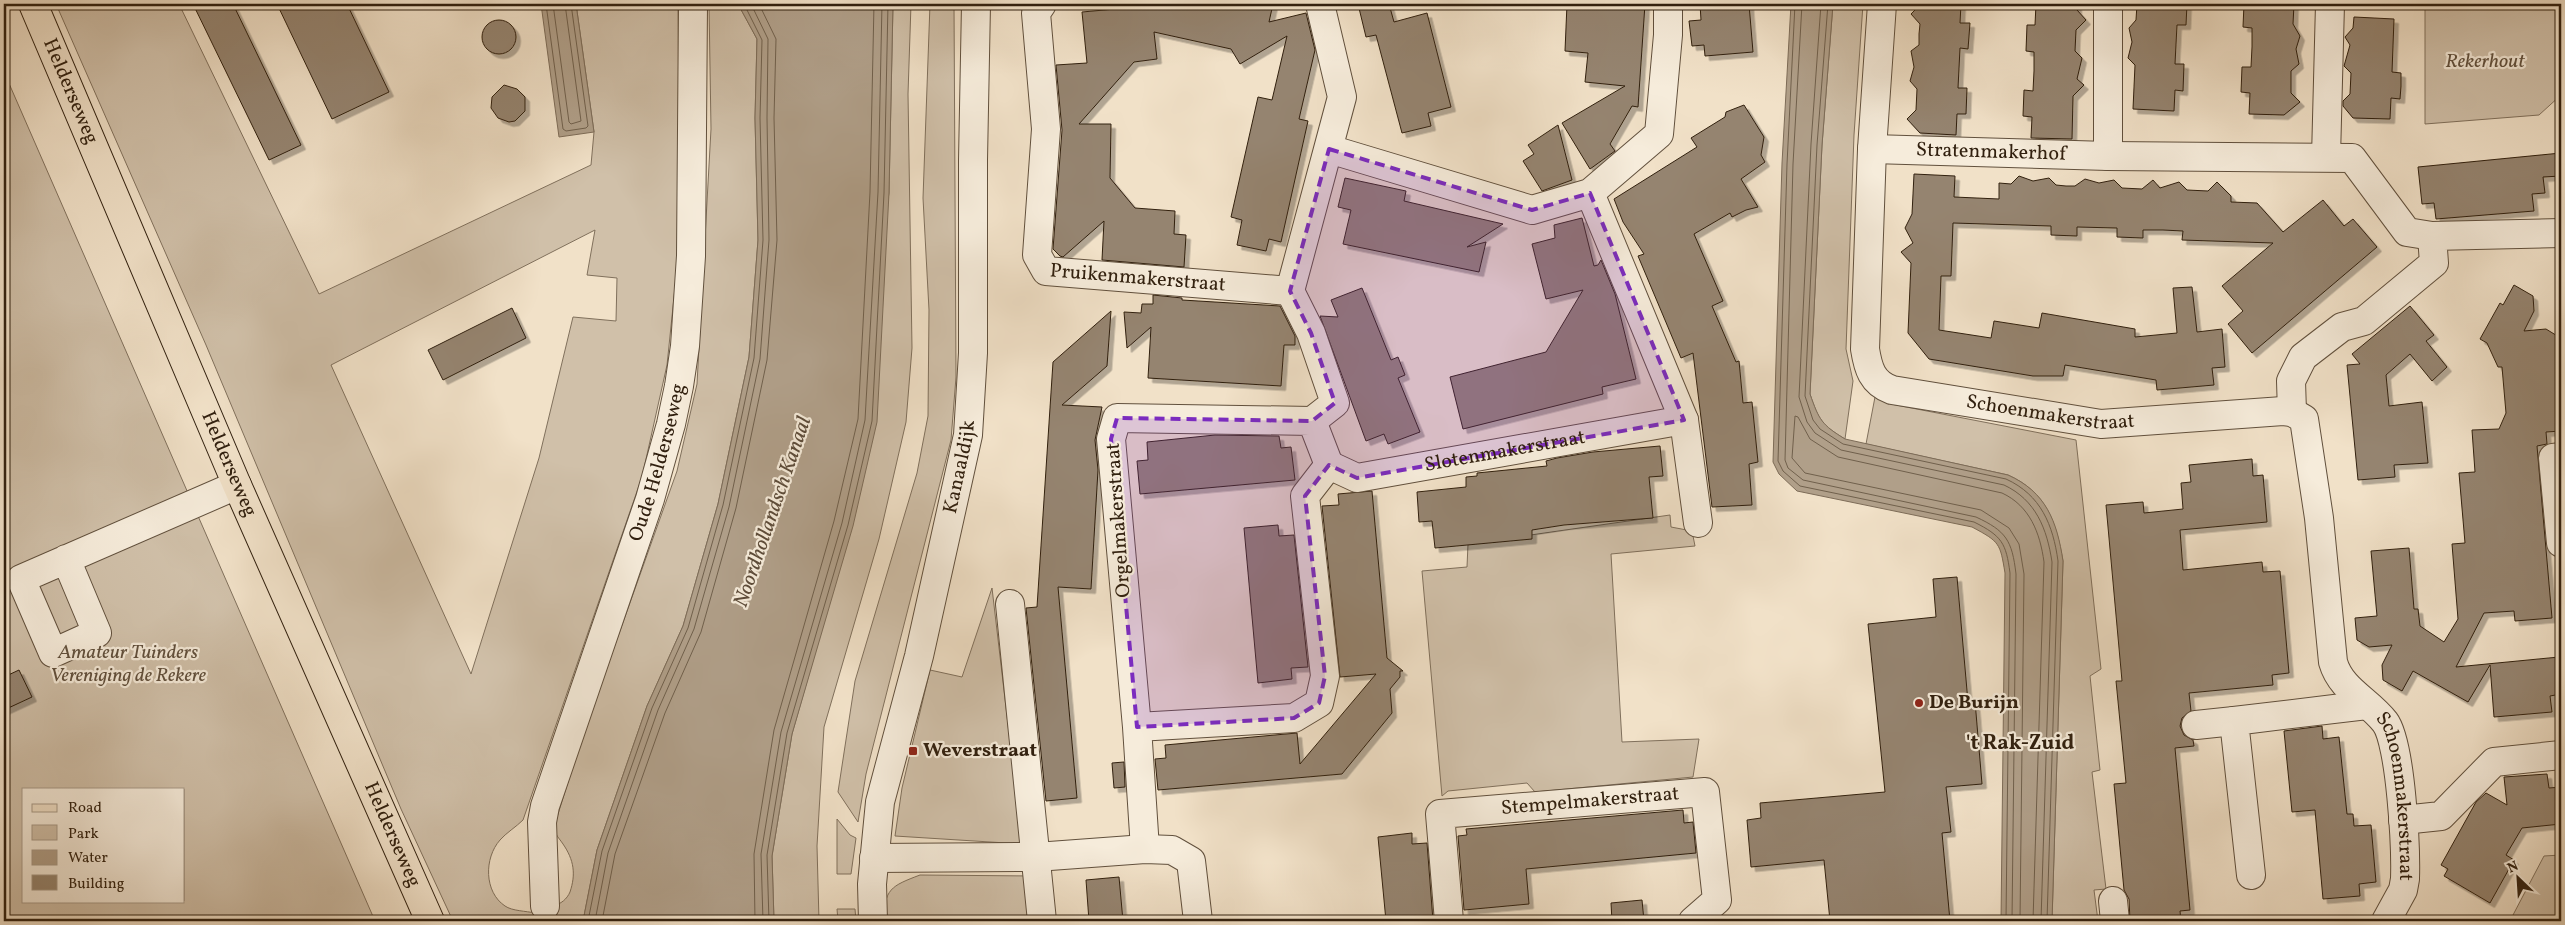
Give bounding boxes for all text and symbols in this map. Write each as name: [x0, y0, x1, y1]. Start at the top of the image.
street label: Helderseweg: [35, 34, 105, 149]
park label: Rekerhout: [2445, 48, 2525, 76]
street label: Stratenmakerhof: [1916, 136, 2068, 169]
street label: Pruikenmakerstraat: [1049, 257, 1227, 300]
street label: Oude Helderseweg: [622, 381, 693, 546]
street label: Schoenmakerstraat: [1964, 388, 2136, 438]
street label: Helderseweg: [193, 407, 263, 522]
water label: Noordhollandsch Kanaal: [727, 413, 819, 611]
street label: Kanaaldijk: [937, 419, 983, 517]
street label: Slotenmakerstraat: [1422, 424, 1587, 480]
street label: Orgelmakerstraat: [1100, 442, 1138, 598]
park label: Amateur Tuinders Vereniging de Rekere: [50, 639, 207, 690]
place label: De Burijn: [1929, 689, 2019, 717]
marker: De Burijn: [1913, 697, 1925, 709]
street label: Schoenmakerstraat: [2368, 706, 2419, 881]
district label: 't Rak-Zuid: [1966, 729, 2074, 758]
place label: Weverstraat: [923, 737, 1038, 765]
marker: Weverstraat: [907, 745, 919, 757]
street label: Helderseweg: [356, 778, 427, 892]
street label: Stempelmakerstraat: [1500, 780, 1680, 823]
legend: [22, 788, 185, 902]
text: Road: [68, 798, 102, 819]
text: Park: [68, 824, 99, 845]
text: Water: [68, 848, 108, 869]
north arrow: [2492, 852, 2542, 902]
text: N: [2505, 857, 2522, 878]
text: Building: [68, 874, 125, 895]

